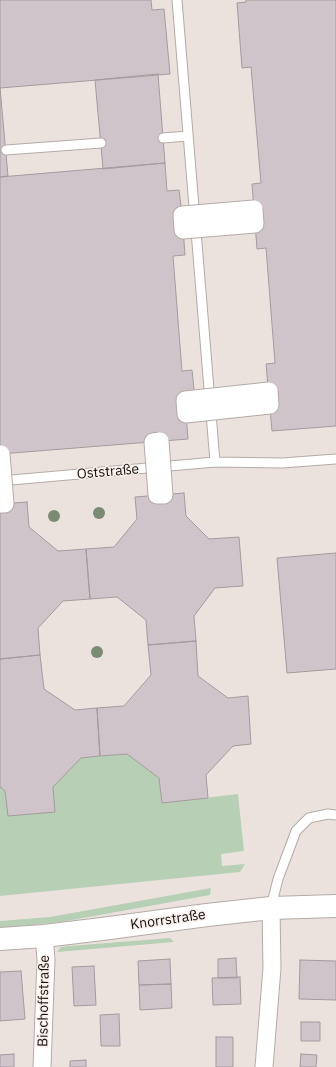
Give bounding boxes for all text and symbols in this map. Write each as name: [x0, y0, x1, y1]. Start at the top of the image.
street label: Oststraße: [76, 461, 140, 483]
street label: Knorrstraße: [129, 906, 207, 934]
street label: Bischoffstraße: [35, 955, 53, 1047]

